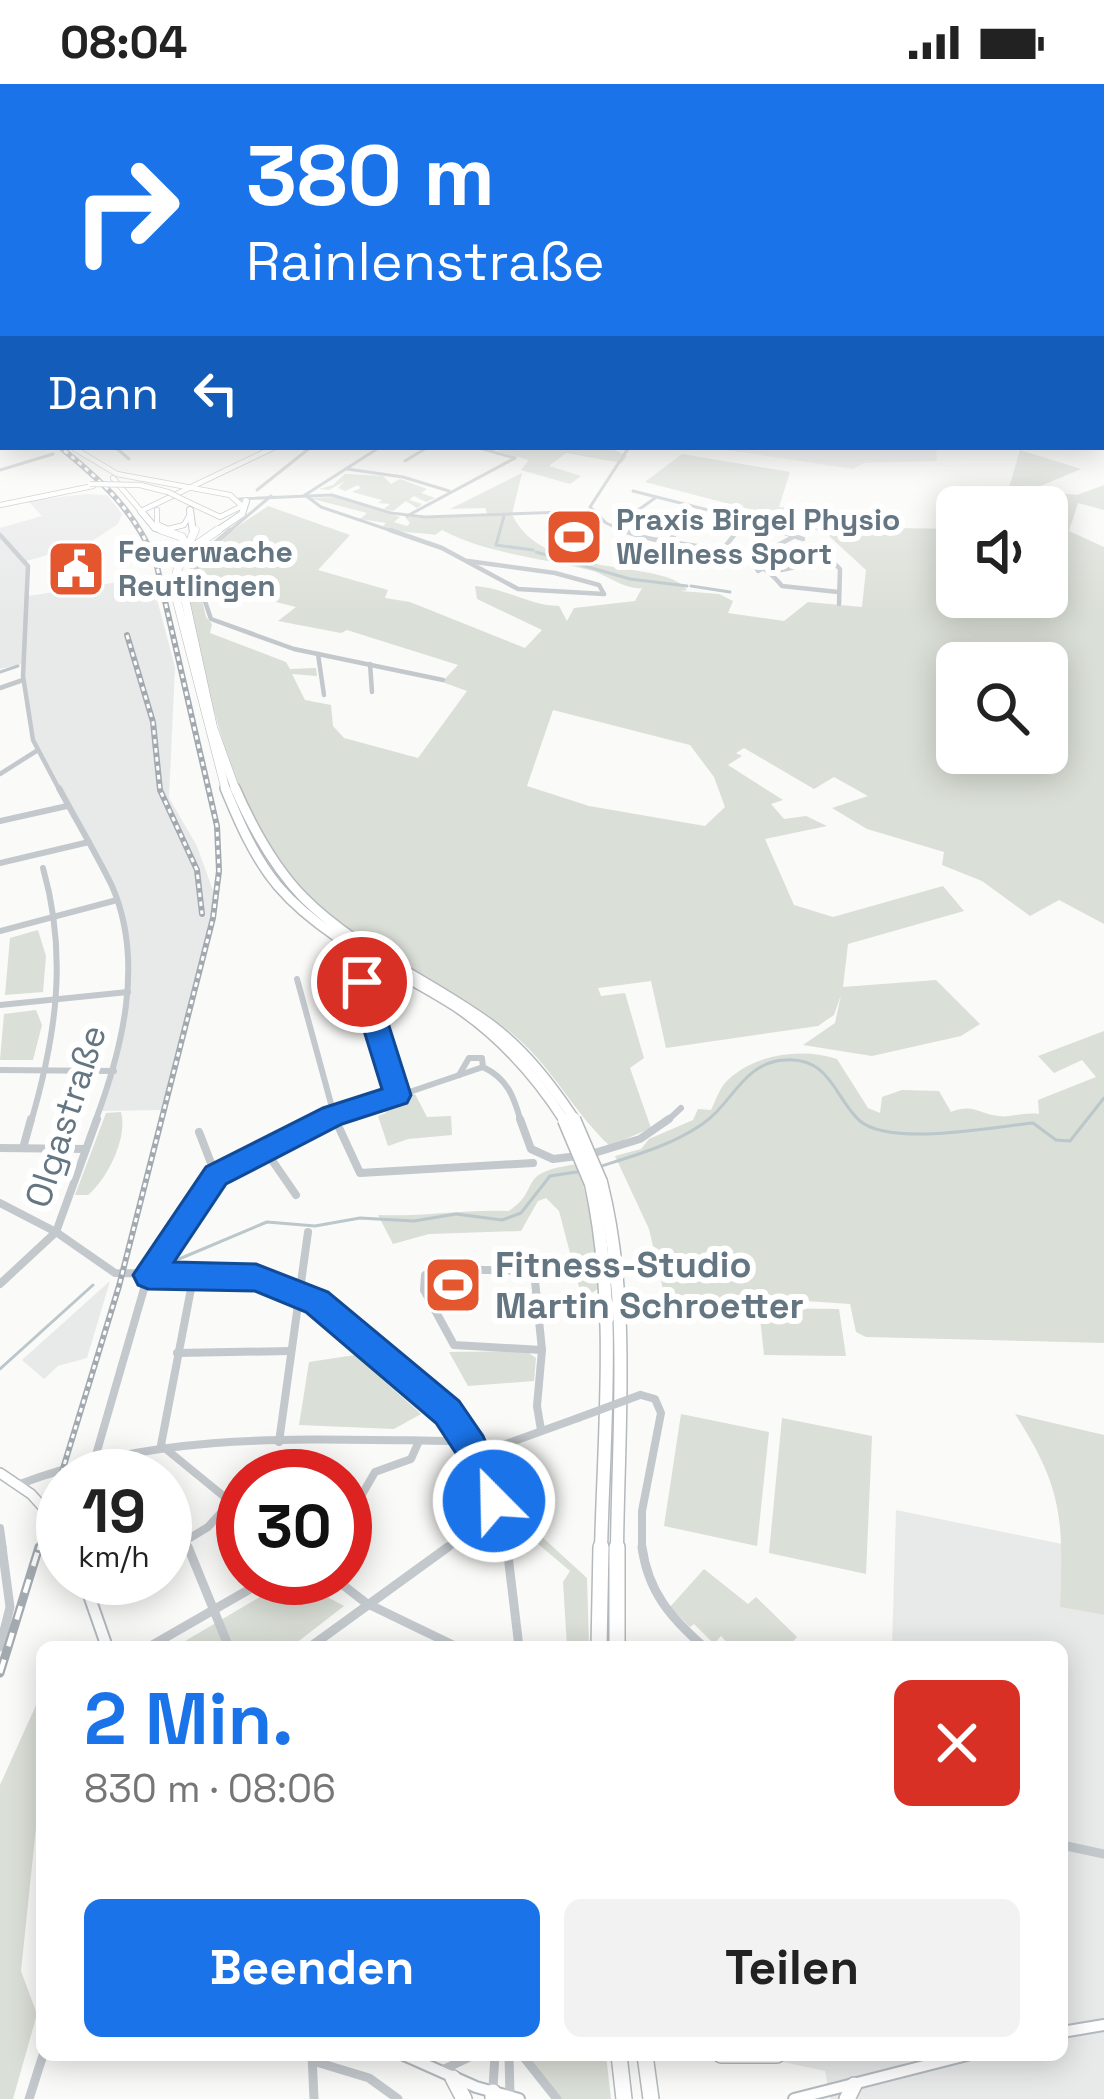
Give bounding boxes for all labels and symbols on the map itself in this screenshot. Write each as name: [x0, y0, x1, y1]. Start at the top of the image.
place label: Praxis Birgel Physio Wellness Sport: [616, 500, 900, 573]
sports icon: Praxis Birgel Physio Wellness Sport: [543, 506, 605, 568]
place label: Feuerwache Reutlingen: [118, 532, 293, 605]
public building icon: Feuerwache Reutlingen: [45, 538, 107, 600]
pin: [311, 931, 413, 1033]
street label: Olgastraße: [15, 1019, 117, 1213]
place label: Fitness-Studio Martin Schroetter: [495, 1242, 804, 1329]
sports icon: Fitness-Studio Martin Schroetter: [422, 1254, 484, 1316]
position arrow: [431, 1438, 557, 1564]
speed limit sign: 30: [216, 1449, 372, 1605]

